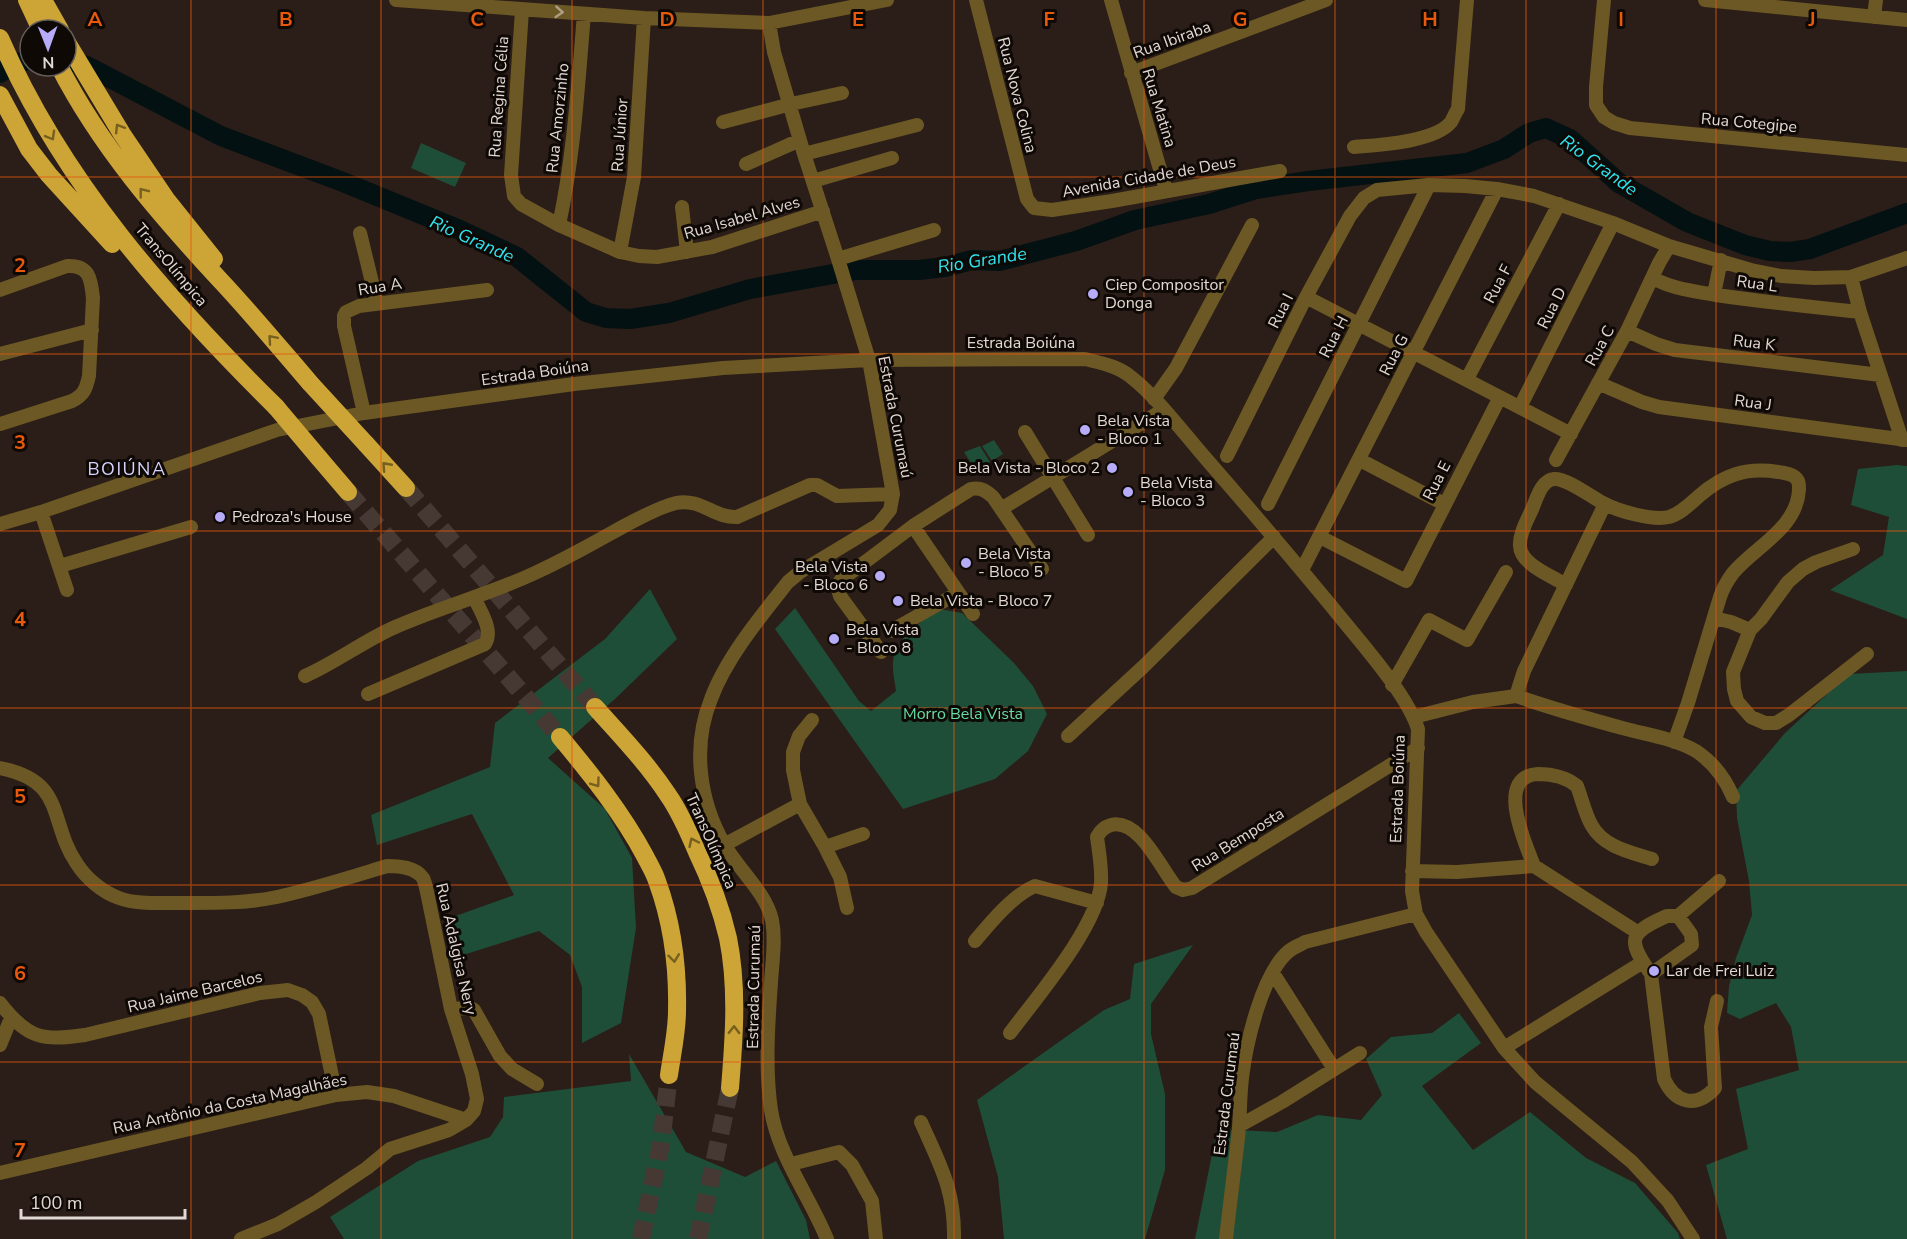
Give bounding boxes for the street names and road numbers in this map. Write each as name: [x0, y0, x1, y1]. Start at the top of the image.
street label: Rua Ibiraba: [1130, 16, 1214, 64]
street label: Rua Nova Colina: [992, 35, 1042, 155]
street label: Rua Regina Célia: [484, 36, 514, 158]
street label: Rua Amorzinho: [541, 62, 575, 174]
street label: Rua Matina: [1137, 66, 1181, 150]
street label: Rua Júnior: [606, 97, 634, 173]
street label: Rua Cotegipe: [1700, 108, 1798, 138]
street label: Avenida Cidade de Deus: [1060, 151, 1238, 203]
street label: Rua Isabel Alves: [681, 191, 803, 245]
street label: TransOlímpica: [130, 219, 212, 311]
street label: Rua F: [1479, 261, 1517, 307]
street label: Rua L: [1735, 270, 1779, 298]
street label: Rua A: [357, 273, 404, 301]
street label: Rua D: [1532, 283, 1572, 333]
street label: Rua I: [1263, 290, 1299, 332]
street label: Rua H: [1314, 312, 1354, 362]
street label: Rua C: [1580, 322, 1620, 370]
street label: Rua G: [1374, 330, 1414, 380]
street label: Rua K: [1732, 330, 1777, 357]
street label: Estrada Boiúna: [967, 332, 1075, 354]
street label: Estrada Curumaú: [872, 354, 918, 480]
street label: Estrada Boiúna: [480, 355, 590, 391]
street label: Rua J: [1733, 389, 1773, 417]
street label: Rua E: [1418, 457, 1456, 505]
street label: Estrada Boiúna: [1385, 734, 1411, 844]
street label: TransOlímpica: [680, 790, 742, 892]
street label: Rua Bemposta: [1188, 803, 1288, 877]
street label: Rua Adalgisa Nery: [430, 881, 482, 1018]
street label: Estrada Curumaú: [742, 925, 766, 1049]
street label: Rua Jaime Barcelos: [125, 966, 265, 1018]
street label: Estrada Curumaú: [1209, 1031, 1245, 1157]
street label: Rua Antônio da Costa Magalhães: [111, 1068, 349, 1140]

